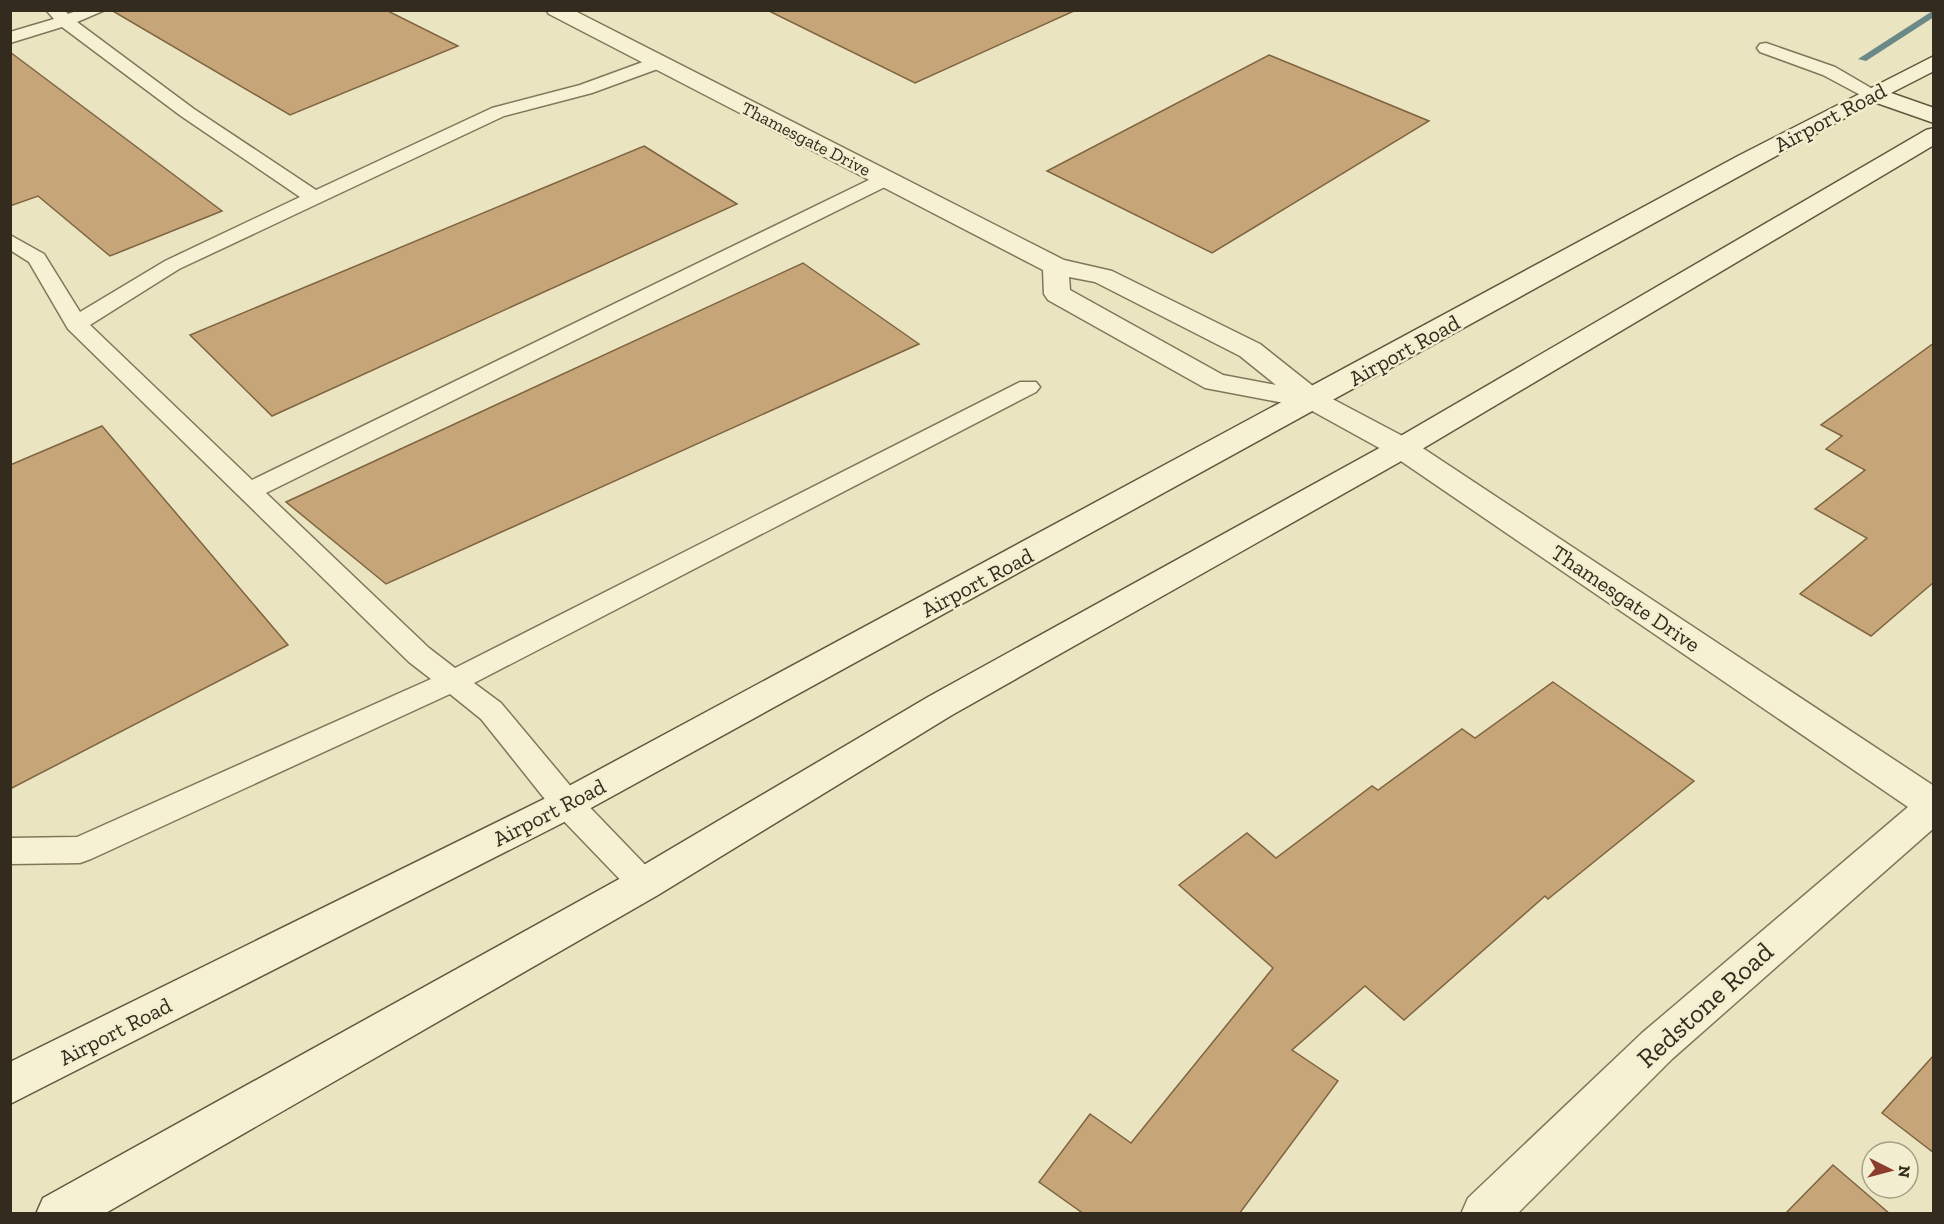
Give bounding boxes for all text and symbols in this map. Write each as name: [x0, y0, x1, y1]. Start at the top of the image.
street label: Airport Road: [1770, 77, 1891, 158]
street label: Thamesgate Drive: [738, 97, 874, 181]
street label: Airport Road: [1344, 309, 1464, 392]
street label: Thamesgate Drive: [1546, 539, 1705, 658]
street label: Airport Road: [917, 542, 1038, 623]
street label: Airport Road: [488, 773, 610, 852]
street label: Redstone Road: [1630, 935, 1780, 1074]
street label: Airport Road: [54, 992, 176, 1071]
north arrow: [1860, 1140, 1920, 1200]
text: N: [1894, 1164, 1915, 1179]

